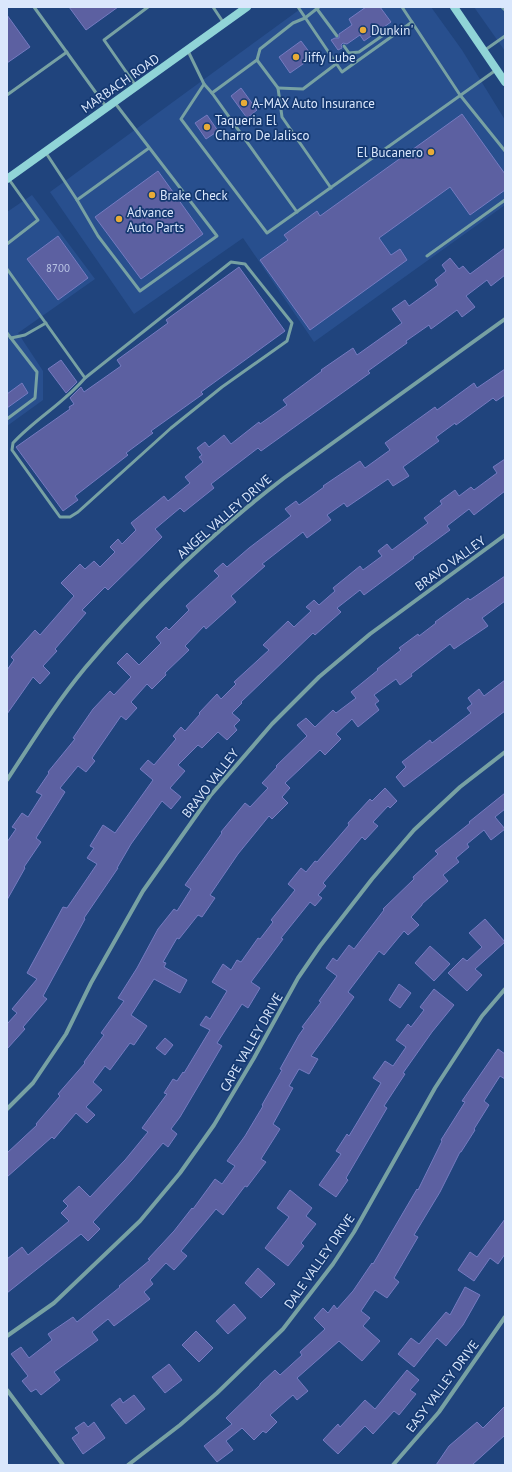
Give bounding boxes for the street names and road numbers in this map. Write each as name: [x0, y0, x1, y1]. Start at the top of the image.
street label: MARBACH ROAD: [78, 50, 163, 117]
street label: ANGEL VALLEY DRIVE: [173, 471, 275, 562]
street label: BRAVO VALLEY: [412, 532, 490, 595]
street label: BRAVO VALLEY: [178, 745, 243, 821]
street label: CAPE VALLEY DRIVE: [216, 990, 287, 1095]
street label: DALE VALLEY DRIVE: [280, 1210, 359, 1312]
street label: EASY VALLEY DRIVE: [402, 1337, 483, 1436]

